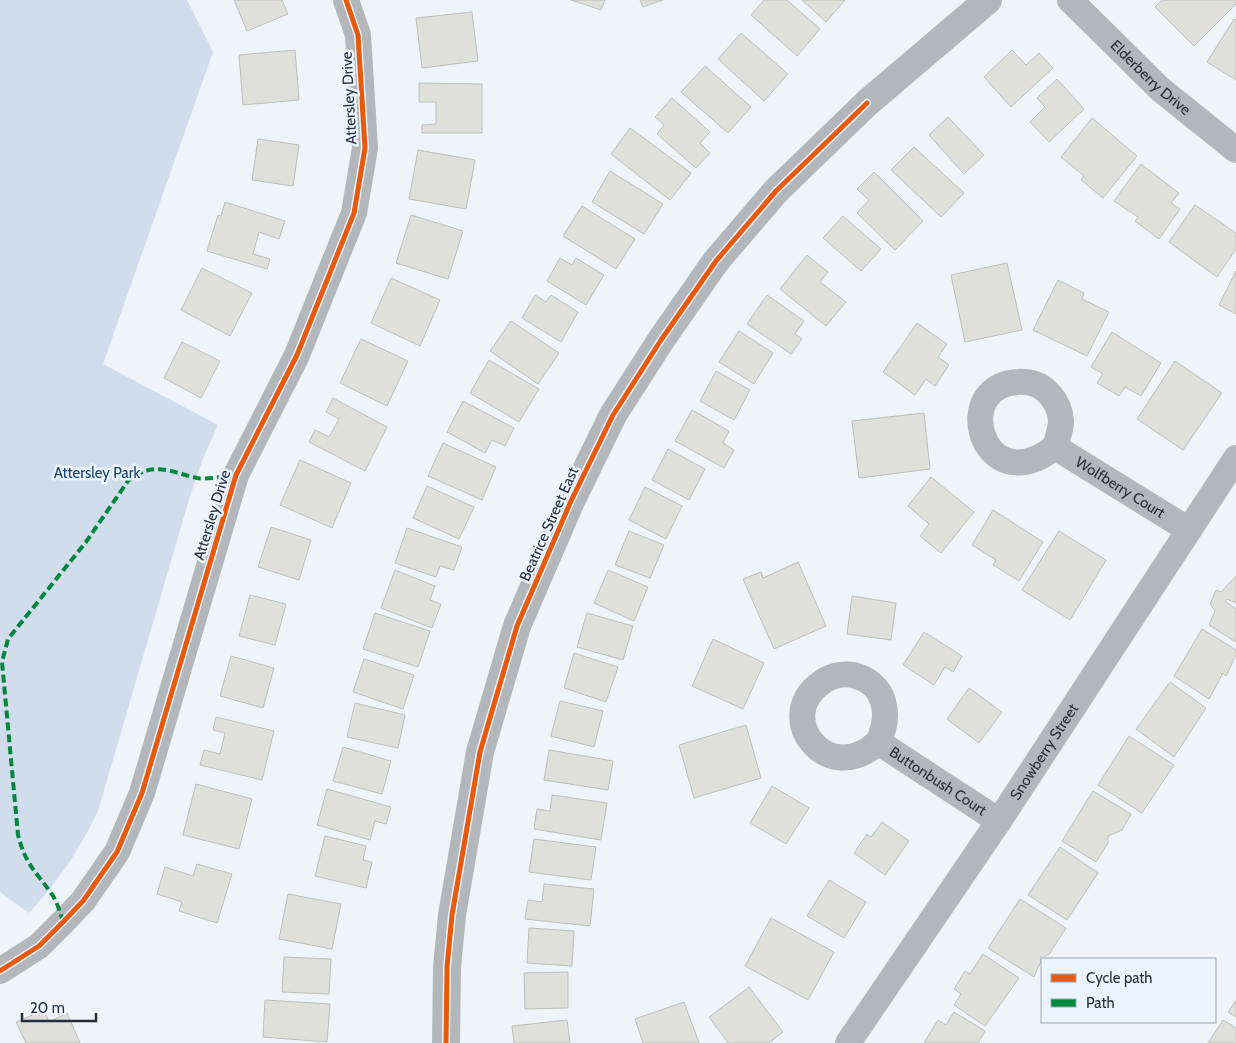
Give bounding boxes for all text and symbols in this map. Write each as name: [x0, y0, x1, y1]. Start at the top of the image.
street label: Elderberry Drive: [1107, 36, 1195, 119]
street label: Attersley Drive: [338, 51, 360, 145]
street label: Wolfberry Court: [1072, 453, 1168, 522]
park label: Attersley Park: [54, 464, 141, 482]
street label: Beatrice Street East: [516, 464, 582, 584]
street label: Attersley Drive: [190, 468, 234, 562]
street label: Snowberry Street: [1006, 700, 1082, 803]
street label: Buttonbush Court: [886, 743, 990, 819]
legend: [1041, 958, 1216, 1023]
text: Cycle path: [1086, 969, 1152, 987]
scale bar: [22, 990, 96, 1022]
text: Path: [1086, 994, 1115, 1012]
text: 20 m: [30, 999, 65, 1017]

